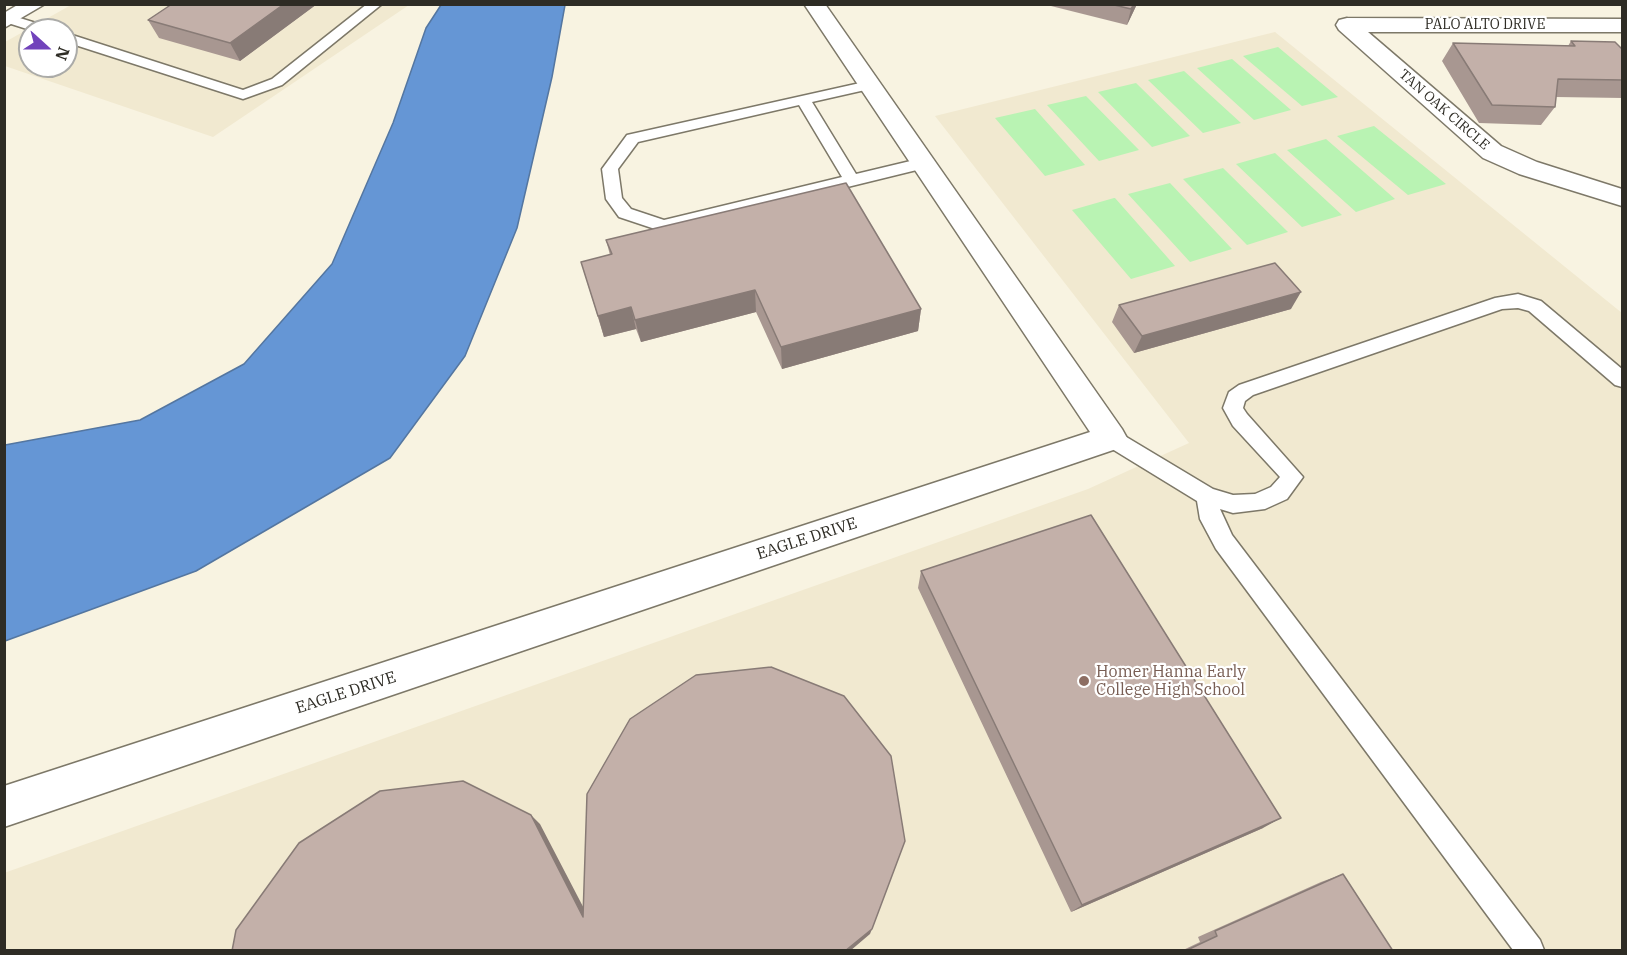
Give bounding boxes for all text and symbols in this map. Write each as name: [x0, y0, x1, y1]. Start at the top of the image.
street label: PALO ALTO DRIVE: [1425, 17, 1545, 33]
north arrow: [18, 18, 78, 78]
text: N: [51, 44, 75, 63]
street label: TAN OAK CIRCLE: [1395, 66, 1493, 154]
street label: EAGLE DRIVE: [754, 514, 860, 564]
place label: Homer Hanna Early College High School: [1096, 662, 1246, 700]
street label: EAGLE DRIVE: [293, 668, 399, 718]
marker: Homer Hanna Early College High School: [1077, 674, 1091, 688]

